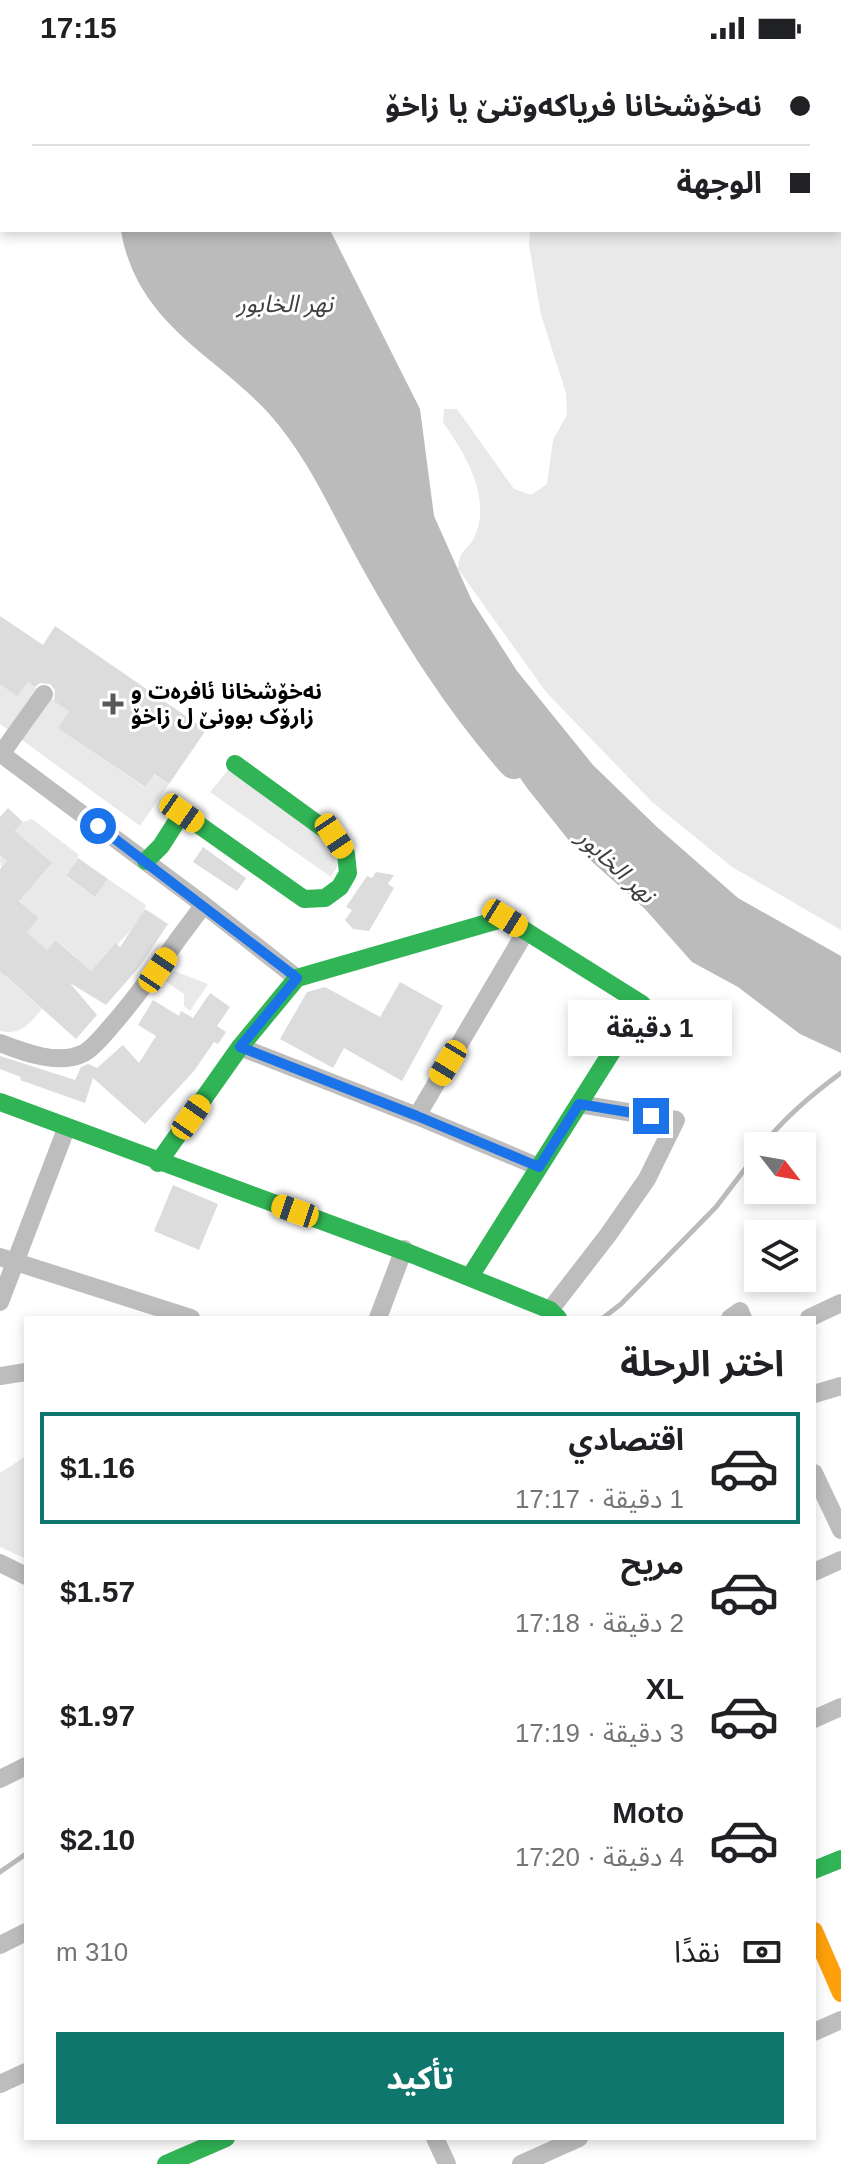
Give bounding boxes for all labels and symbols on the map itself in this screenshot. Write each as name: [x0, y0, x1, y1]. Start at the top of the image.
water label: نهر الخابور: [235, 290, 335, 318]
place label: نەخۆشخانا ئافرەت و زارۆک بوونێ ل زاخۆ: [131, 679, 322, 730]
marker: نەخۆشخانا ئافرەت و زارۆک بوونێ ل زاخۆ: [102, 693, 124, 715]
car: [155, 789, 209, 837]
route start: [80, 808, 116, 844]
car: [311, 809, 357, 863]
water label: نهر الخابور: [570, 822, 662, 910]
car: [478, 895, 532, 941]
car: [135, 943, 181, 997]
callout: 1 دقيقة: [569, 1000, 733, 1056]
car: [425, 1036, 471, 1090]
car: [167, 1090, 215, 1144]
route end: [633, 1098, 669, 1134]
north arrow: [744, 1132, 816, 1204]
car: [268, 1192, 322, 1230]

